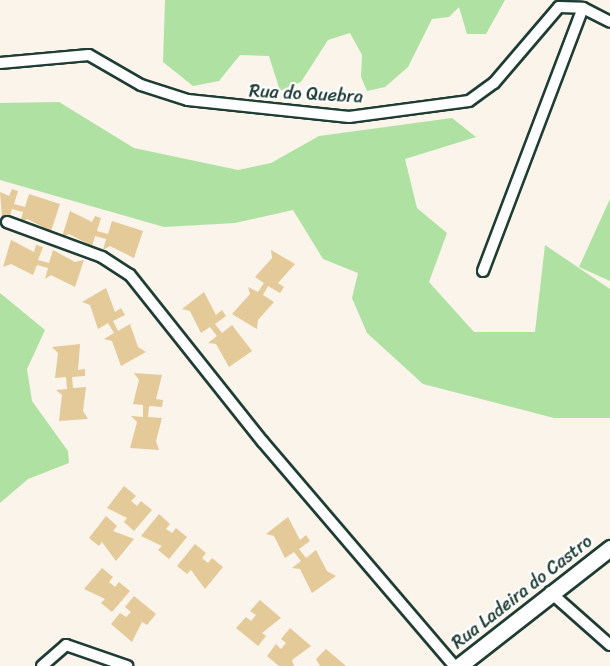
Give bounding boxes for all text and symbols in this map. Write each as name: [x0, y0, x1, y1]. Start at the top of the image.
street label: Rua do Quebra: [248, 80, 364, 108]
street label: Rua Ladeira do Castro: [447, 530, 597, 654]

